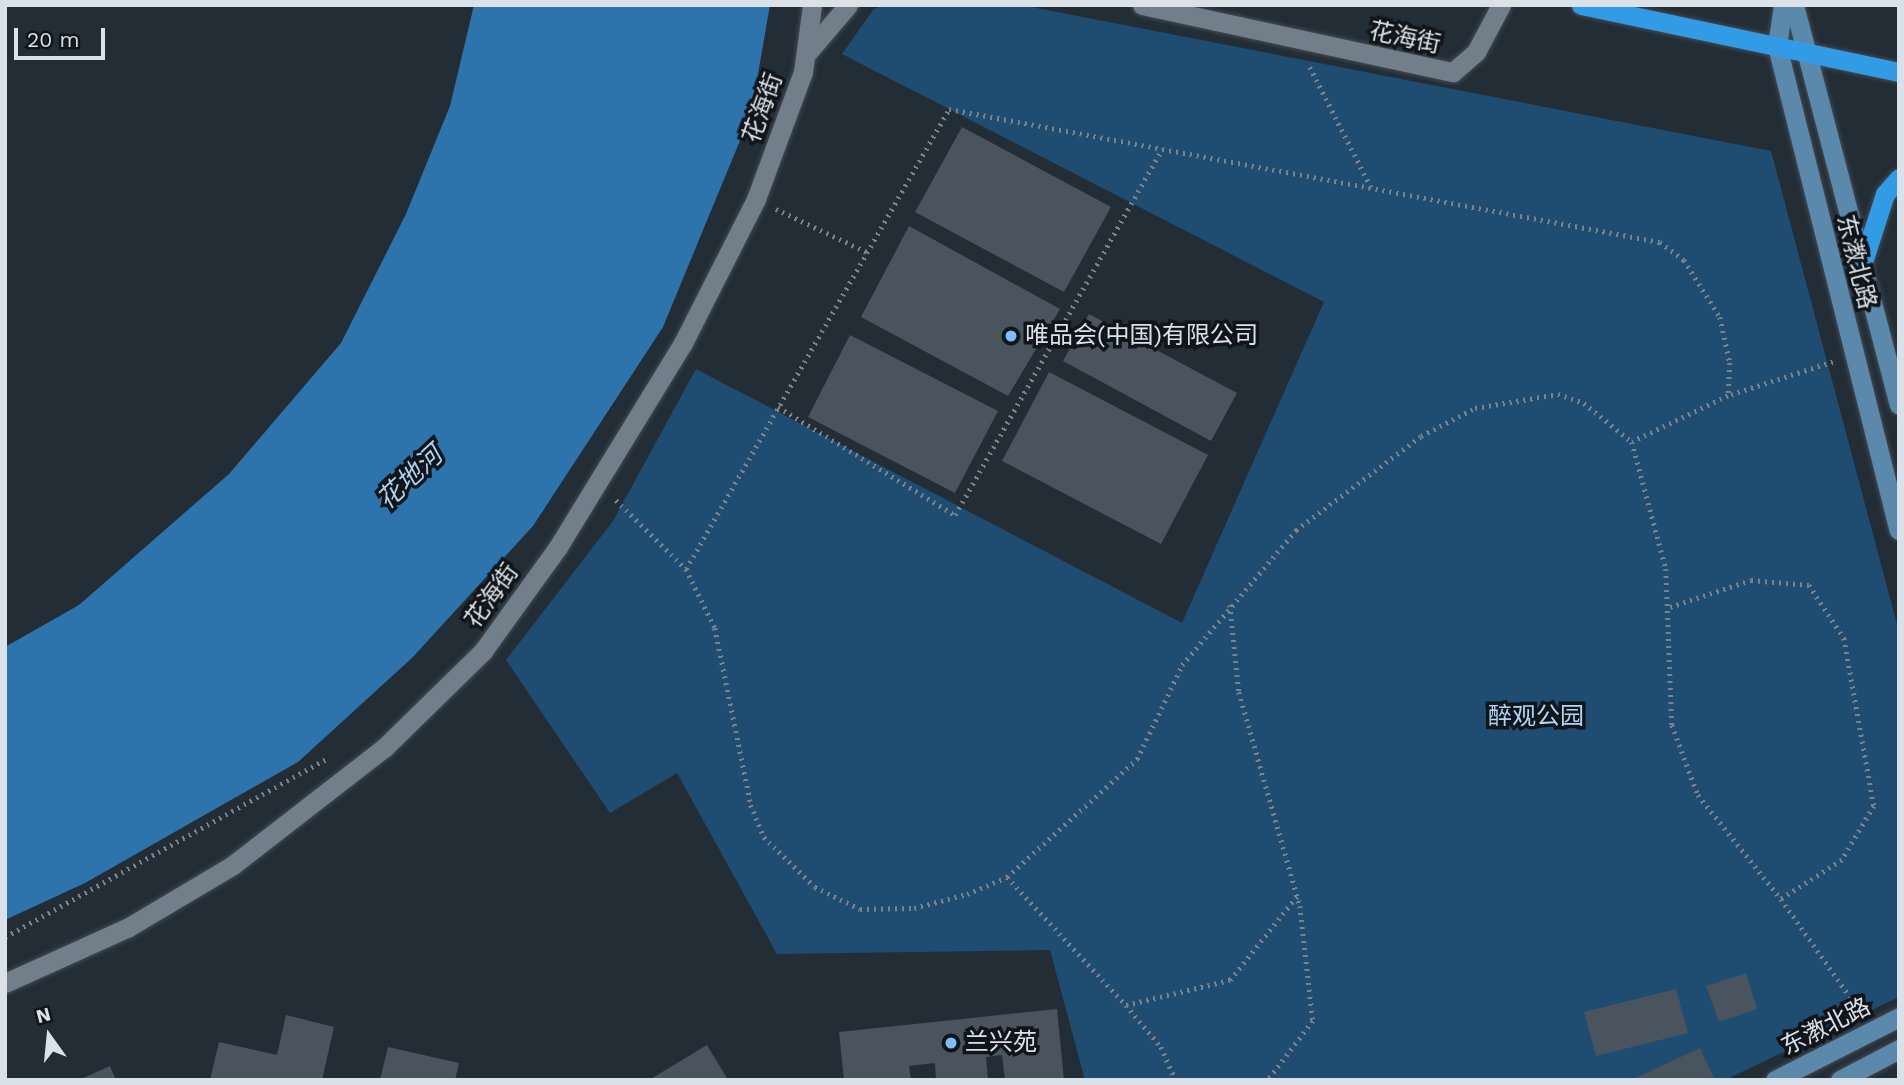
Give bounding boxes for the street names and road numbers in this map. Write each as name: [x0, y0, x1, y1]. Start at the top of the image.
street label: 花海街: [1367, 16, 1443, 60]
street label: 花海街: [737, 69, 789, 147]
street label: 东漖北路: [1830, 212, 1882, 312]
street label: 花海街: [459, 558, 525, 634]
street label: 东漖北路: [1777, 992, 1875, 1062]

